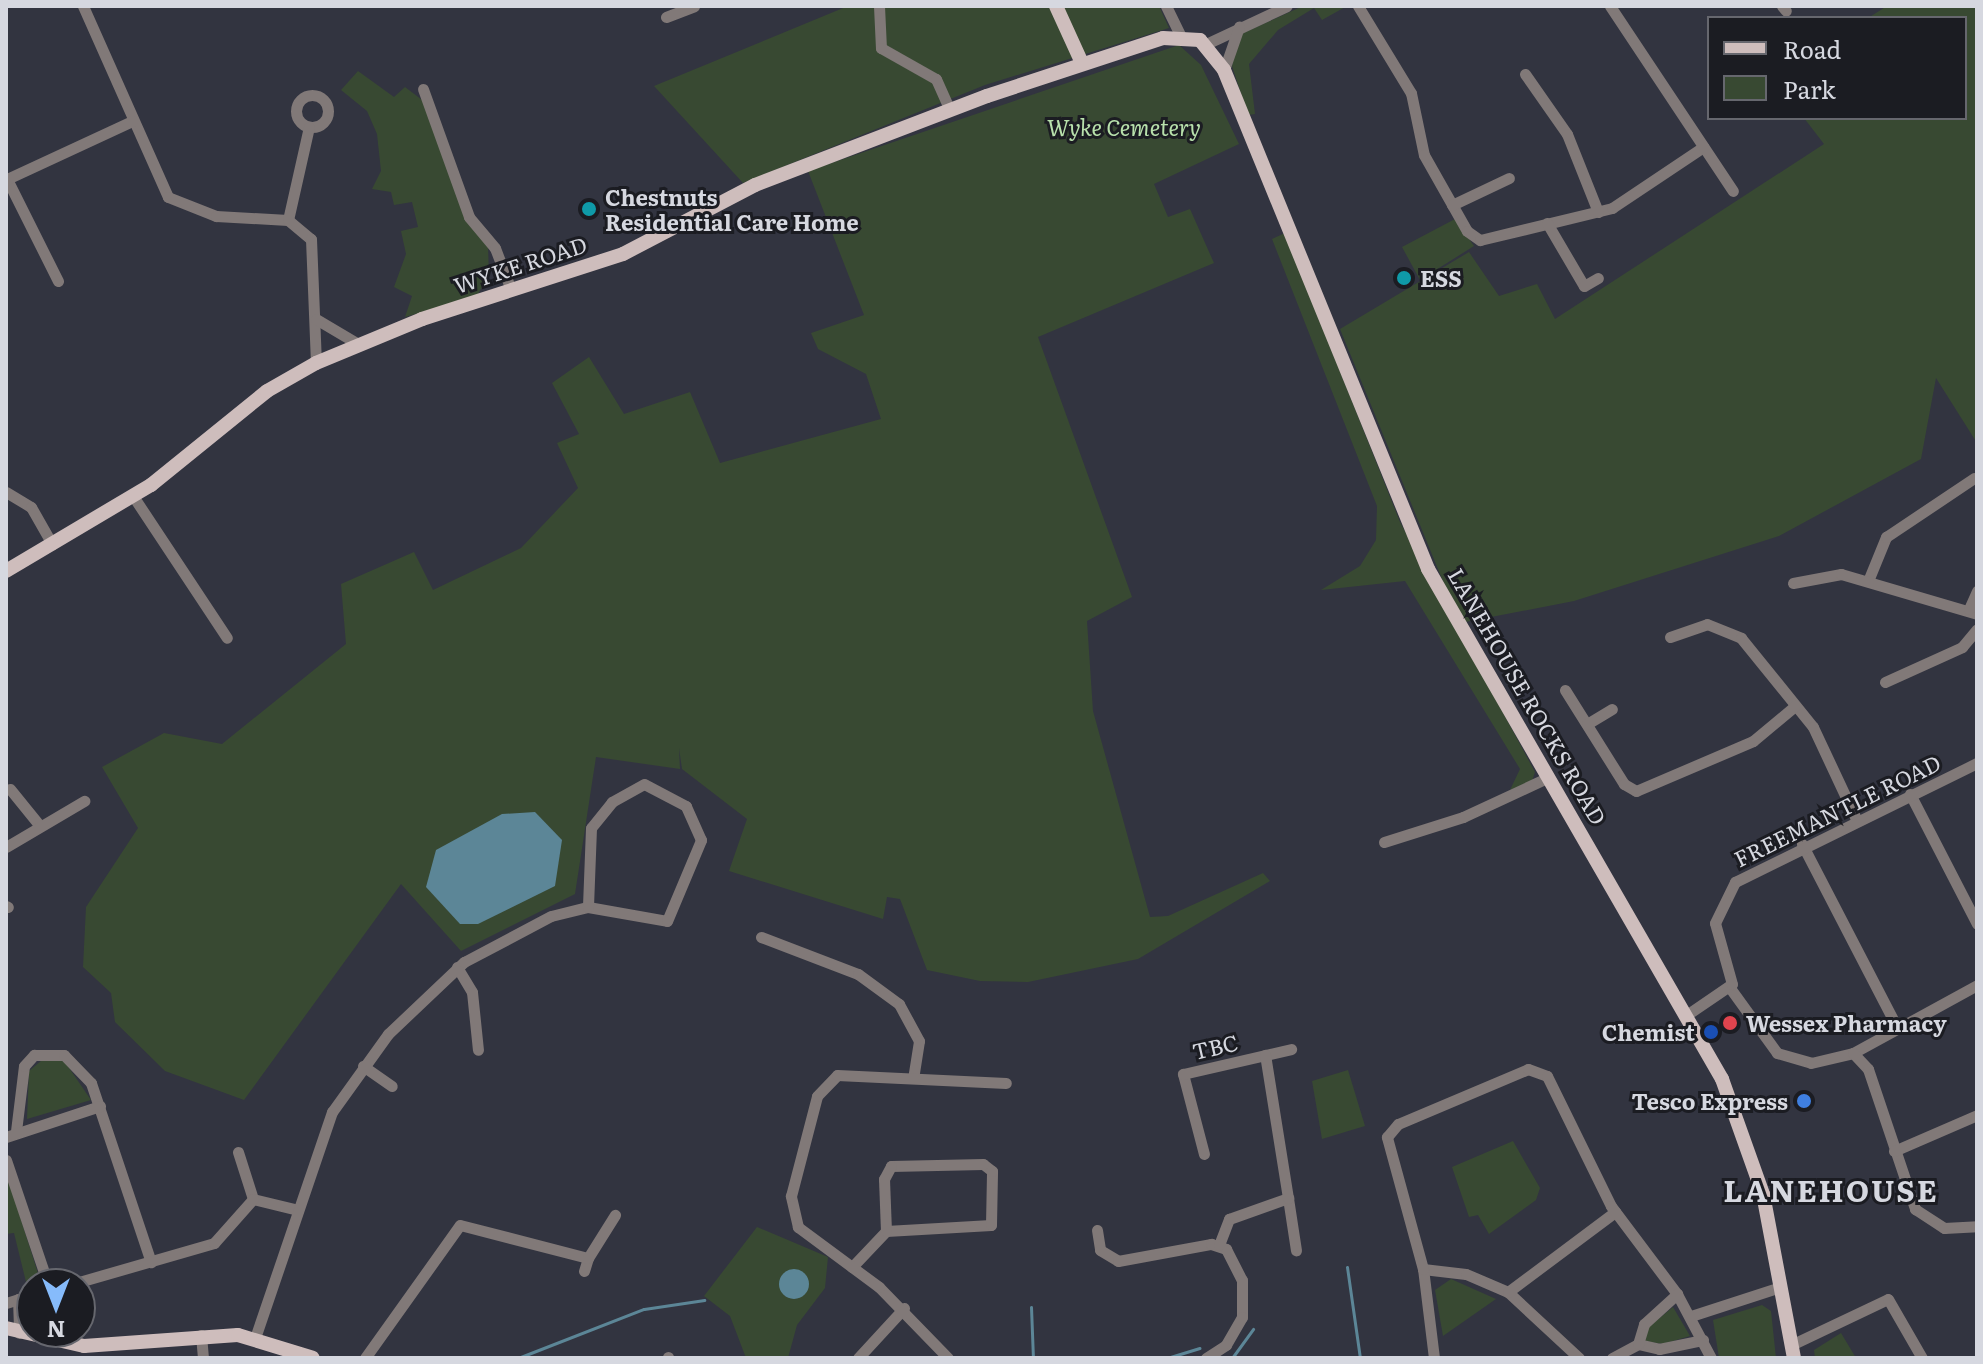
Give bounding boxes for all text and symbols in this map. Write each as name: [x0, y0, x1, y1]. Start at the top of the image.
legend: [1707, 16, 1967, 120]
text: Road: [1783, 31, 1841, 66]
text: Park: [1783, 71, 1836, 106]
park label: Wyke Cemetery: [1047, 114, 1201, 140]
place label: Chestnuts Residential Care Home: [605, 183, 859, 234]
marker: Chestnuts Residential Care Home: [580, 200, 598, 218]
street label: WYKE ROAD: [450, 230, 590, 298]
place label: ESS: [1420, 265, 1462, 291]
marker: ESS: [1395, 269, 1413, 287]
street label: LANEHOUSE ROCKS ROAD: [1444, 563, 1612, 829]
street label: FREEMANTLE ROAD: [1729, 748, 1945, 872]
place label: Wessex Pharmacy: [1746, 1010, 1947, 1036]
marker: Wessex Pharmacy: [1721, 1014, 1739, 1032]
place label: Chemist: [1602, 1019, 1695, 1045]
marker: Chemist: [1702, 1023, 1720, 1041]
street label: TBC: [1190, 1028, 1240, 1064]
place label: Tesco Express: [1631, 1088, 1788, 1114]
marker: Tesco Express: [1795, 1092, 1813, 1110]
district label: LANEHOUSE: [1723, 1171, 1939, 1207]
north arrow: [16, 1268, 96, 1348]
text: N: [47, 1314, 65, 1347]

